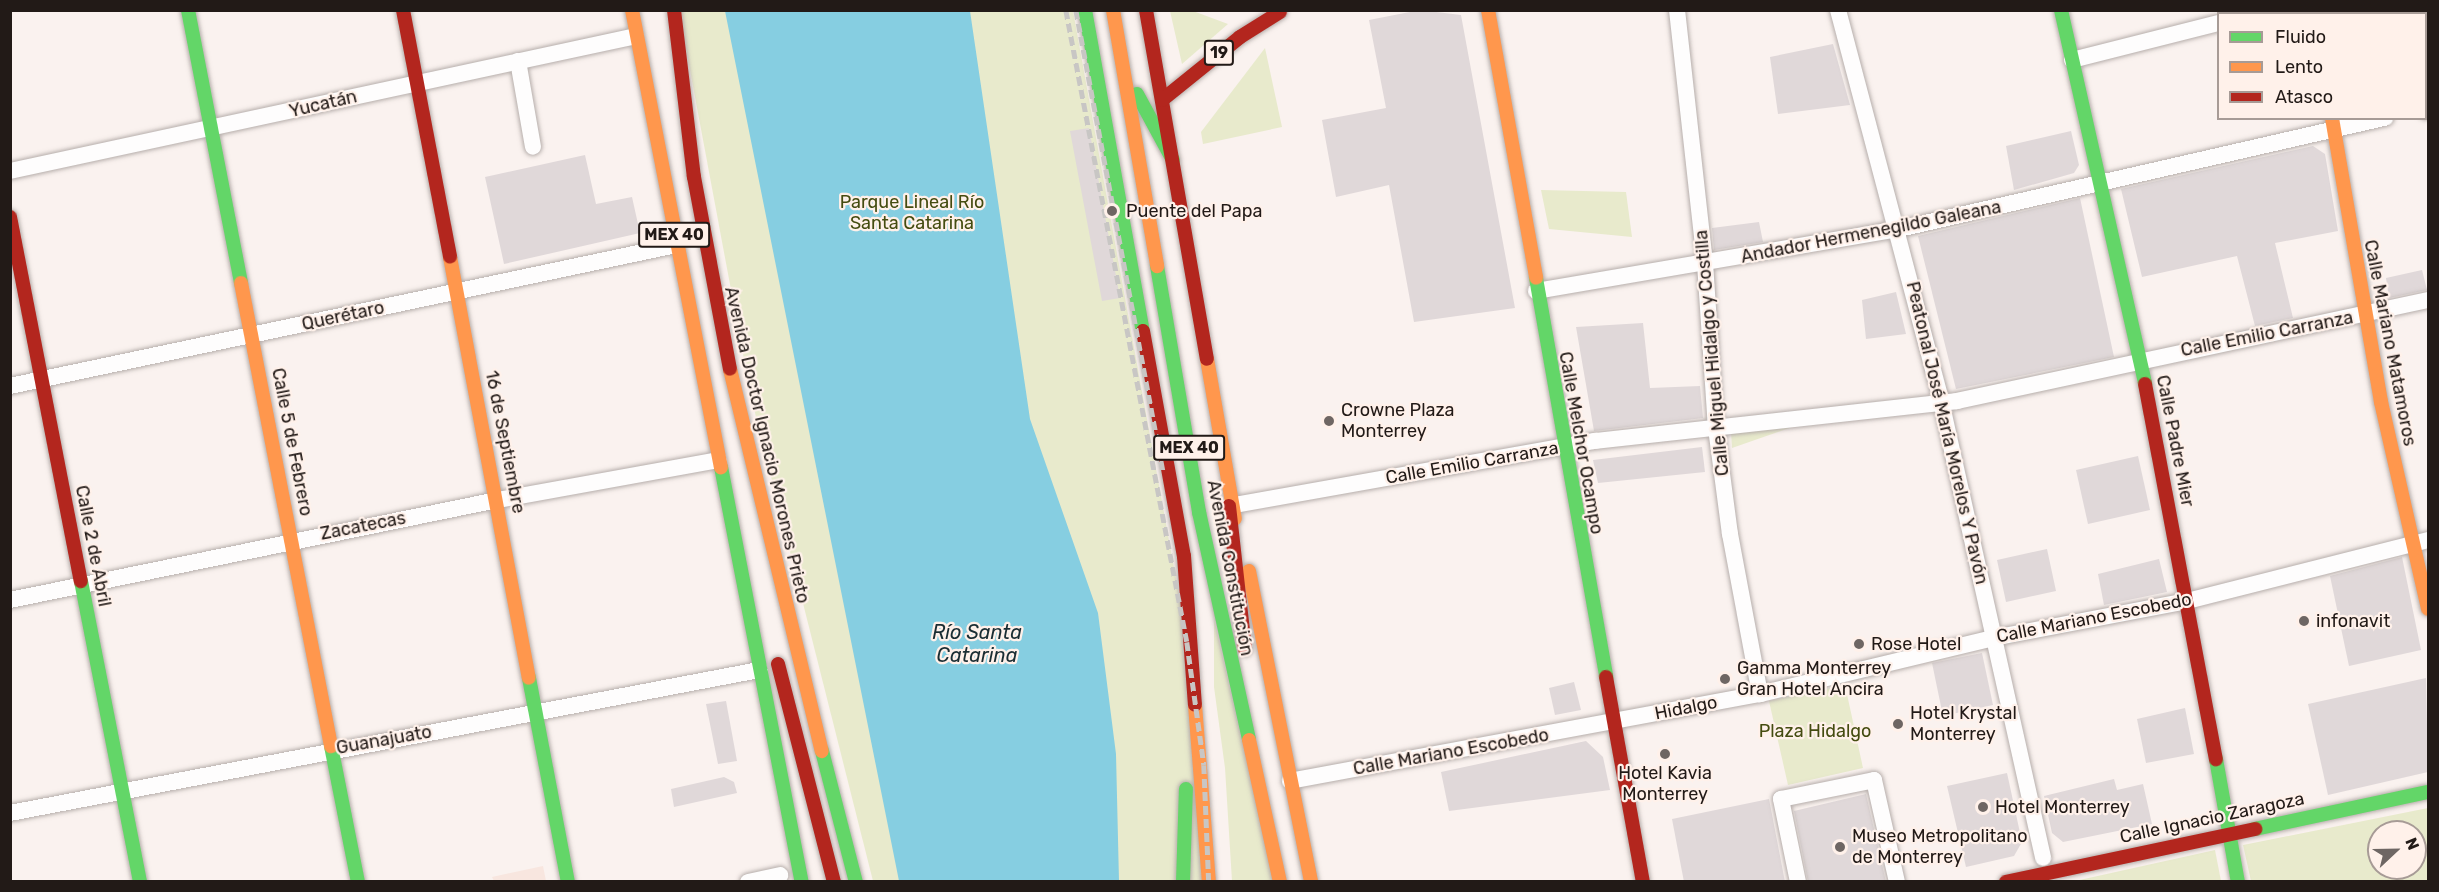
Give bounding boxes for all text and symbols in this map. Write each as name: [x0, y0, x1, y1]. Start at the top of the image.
legend: [2217, 12, 2427, 120]
text: Fluido: [2275, 26, 2326, 48]
road number: 19: [1202, 40, 1236, 66]
text: Lento: [2275, 56, 2323, 78]
street label: Yucatán: [287, 86, 359, 122]
text: Atasco: [2275, 86, 2333, 108]
park label: Parque Lineal Río Santa Catarina: [840, 192, 984, 234]
street label: Andador Hermenegildo Galeana: [1739, 196, 2003, 268]
place label: Puente del Papa: [1126, 200, 1262, 222]
marker: Puente del Papa: [1103, 202, 1121, 220]
road number: MEX 40: [638, 222, 710, 248]
street label: Calle Miguel Hidalgo y Costilla: [1690, 229, 1734, 477]
street label: Calle Mariano Matamoros: [2359, 238, 2421, 448]
street label: Peatonal José María Morelos Y Pavón: [1901, 279, 1993, 587]
street label: Avenida Doctor Ignacio Morones Prieto: [720, 284, 814, 606]
street label: Querétaro: [300, 297, 386, 335]
street label: Calle Emilio Carranza: [2179, 307, 2355, 361]
street label: Calle Melchor Ocampo: [1554, 350, 1608, 536]
street label: Calle 5 de Febrero: [267, 366, 317, 518]
street label: 16 de Septiembre: [481, 369, 529, 515]
street label: Calle Padre Mier: [2152, 373, 2198, 509]
place label: Crowne Plaza Monterrey: [1341, 400, 1455, 442]
marker: Crowne Plaza Monterrey: [1322, 414, 1336, 428]
road number: MEX 40: [1153, 435, 1225, 461]
street label: Calle Emilio Carranza: [1384, 437, 1560, 489]
street label: Avenida Constitución: [1202, 478, 1258, 658]
street label: Calle 2 de Abril: [71, 483, 115, 609]
street label: Zacatecas: [318, 507, 408, 545]
street label: Calle Mariano Escobedo: [1995, 588, 2193, 648]
place label: infonavit: [2316, 610, 2390, 632]
marker: infonavit: [2297, 614, 2311, 628]
water label: Río Santa Catarina: [932, 621, 1022, 668]
place label: Rose Hotel: [1871, 633, 1961, 655]
marker: Rose Hotel: [1852, 637, 1866, 651]
place label: Gamma Monterrey Gran Hotel Ancira: [1737, 658, 1891, 700]
marker: Gamma Monterrey Gran Hotel Ancira: [1718, 672, 1732, 686]
street label: Hidalgo: [1653, 691, 1719, 725]
place label: Hotel Krystal Monterrey: [1910, 703, 2017, 746]
marker: Hotel Krystal Monterrey: [1891, 717, 1905, 731]
park label: Plaza Hidalgo: [1759, 720, 1871, 742]
street label: Guanajuato: [335, 721, 433, 759]
street label: Calle Mariano Escobedo: [1351, 724, 1551, 780]
marker: Hotel Kavia Monterrey: [1658, 747, 1672, 761]
place label: Hotel Kavia Monterrey: [1618, 763, 1712, 806]
street label: Calle Ignacio Zaragoza: [2118, 788, 2306, 848]
place label: Hotel Monterrey: [1995, 796, 2130, 818]
marker: Hotel Monterrey: [1976, 800, 1990, 814]
north arrow: [2367, 820, 2427, 880]
place label: Museo Metropolitano de Monterrey: [1852, 826, 2027, 868]
text: N: [2401, 835, 2423, 853]
marker: Museo Metropolitano de Monterrey: [1833, 840, 1847, 854]

